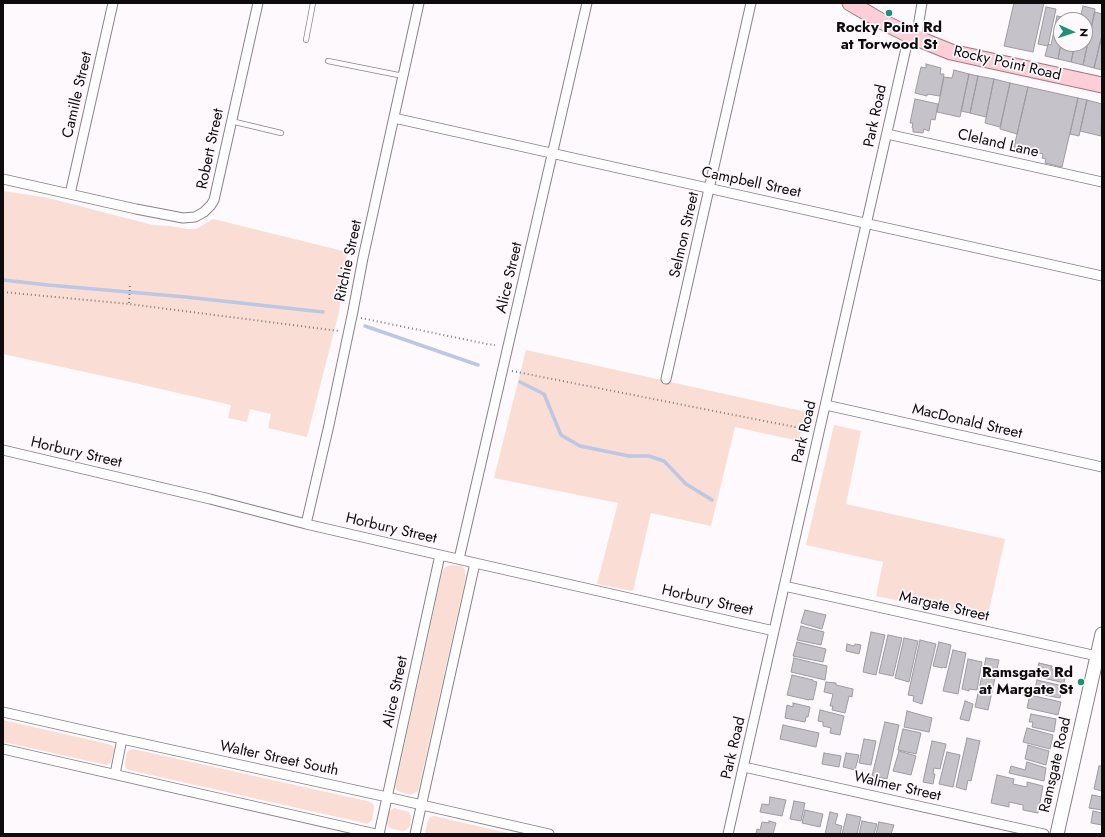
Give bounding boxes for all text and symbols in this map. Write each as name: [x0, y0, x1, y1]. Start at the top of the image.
marker: Rocky Point Rd at Torwood St: [884, 8, 894, 18]
north arrow: [1053, 12, 1093, 52]
place label: Rocky Point Rd at Torwood St: [836, 19, 942, 54]
text: N: [1076, 28, 1092, 37]
street label: Rocky Point Road: [951, 43, 1063, 85]
street label: Camille Street: [59, 50, 97, 140]
street label: Park Road: [861, 83, 891, 149]
street label: Robert Street: [194, 107, 228, 191]
street label: Cleland Lane: [956, 126, 1040, 162]
street label: Campbell Street: [700, 164, 802, 202]
street label: Selmon Street: [666, 190, 704, 280]
street label: Ritchie Street: [332, 219, 366, 303]
street label: Alice Street: [493, 241, 527, 315]
street label: Park Road: [789, 399, 821, 465]
street label: MacDonald Street: [910, 401, 1024, 443]
street label: Horbury Street: [29, 434, 123, 472]
street label: Horbury Street: [344, 510, 438, 548]
street label: Horbury Street: [660, 582, 754, 620]
street label: Margate Street: [897, 588, 991, 626]
street label: Alice Street: [380, 655, 412, 729]
place label: Ramsgate Rd at Margate St: [979, 664, 1073, 699]
marker: Ramsgate Rd at Margate St: [1076, 677, 1086, 687]
street label: Park Road: [718, 715, 750, 781]
street label: Ramsgate Road: [1036, 716, 1076, 814]
street label: Walter Street South: [218, 738, 340, 780]
street label: Walmer Street: [852, 768, 942, 806]

